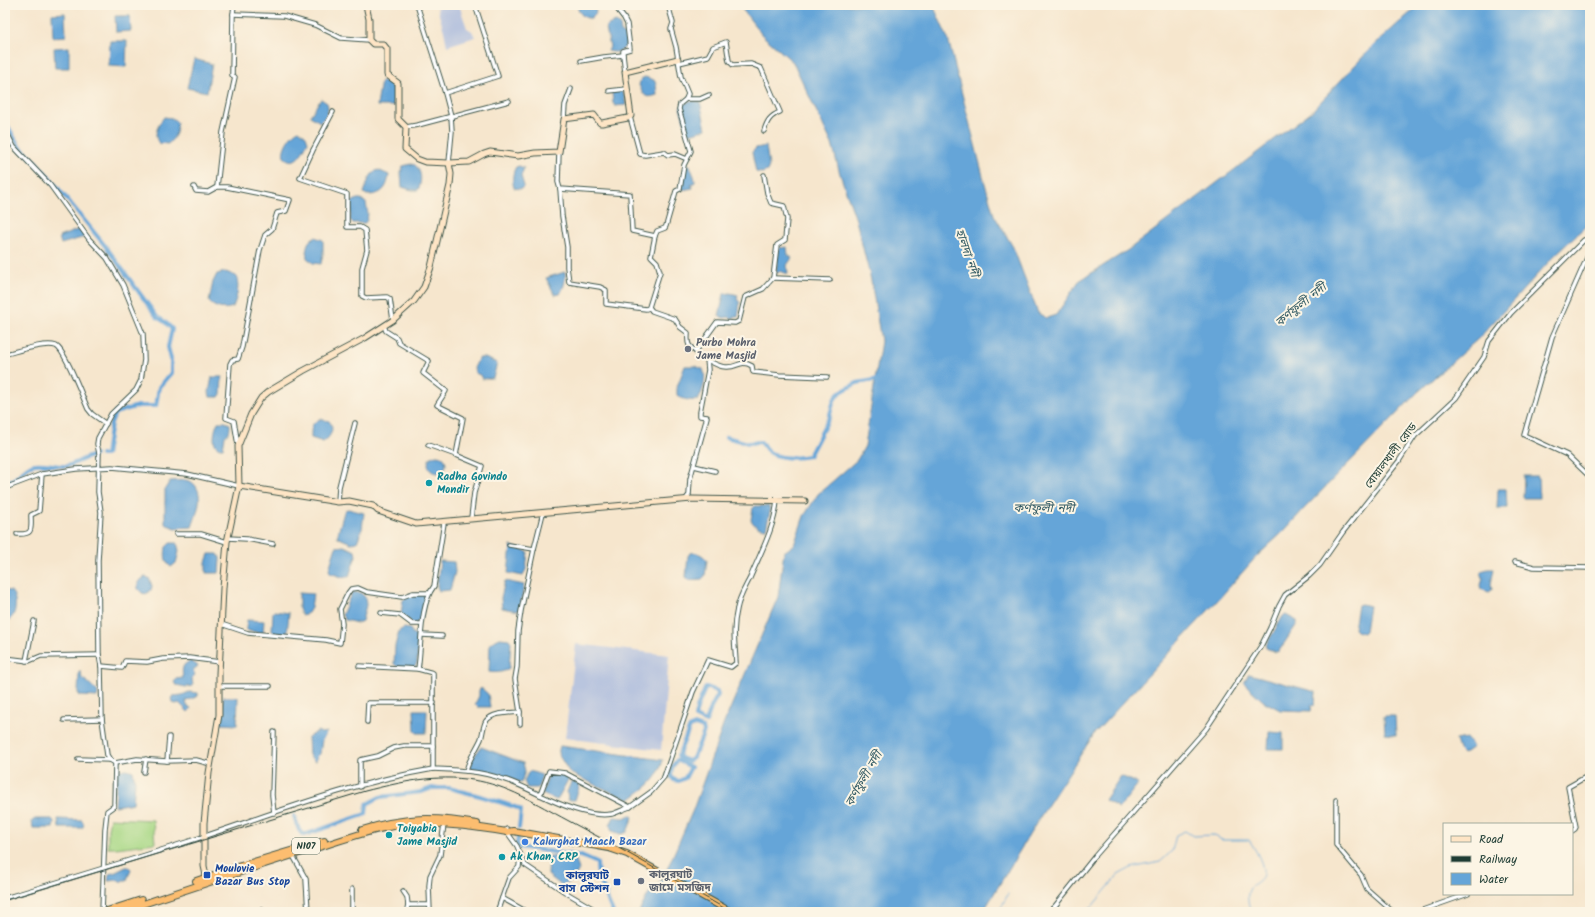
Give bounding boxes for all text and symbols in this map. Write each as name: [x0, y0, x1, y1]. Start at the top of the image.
water label: হালদা নদী: [950, 226, 985, 282]
water label: কর্ণফুলী নদী: [1271, 277, 1333, 332]
place label: Purbo Mohra Jame Masjid: [696, 334, 757, 365]
marker: Purbo Mohra Jame Masjid: [683, 344, 693, 354]
street label: বোয়ালখালী রোড: [1360, 419, 1422, 493]
place label: Radha Govindo Mondir: [437, 468, 507, 499]
marker: Radha Govindo Mondir: [424, 478, 434, 488]
water label: কর্ণফুলী নদী: [1014, 499, 1077, 518]
water label: কর্ণফুলী নদী: [841, 745, 889, 810]
place label: Toiyabia Jame Masjid: [397, 820, 458, 851]
legend: [1443, 823, 1573, 895]
marker: Toiyabia Jame Masjid: [384, 830, 394, 840]
text: Road: [1479, 830, 1504, 849]
place label: Kalurghat Maach Bazar: [533, 833, 647, 851]
marker: Kalurghat Maach Bazar: [520, 837, 530, 847]
road number: N107: [292, 838, 320, 854]
place label: Ak Khan, CRP: [510, 848, 579, 866]
text: Railway: [1479, 850, 1517, 869]
marker: Ak Khan, CRP: [497, 852, 507, 862]
place label: Moulovie Bazar Bus Stop: [215, 860, 290, 891]
place label: কালুরঘাট জামে মসজিদ: [648, 866, 712, 897]
place label: কালুরঘাট বাস স্টেশন: [558, 867, 610, 898]
marker: Moulovie Bazar Bus Stop: [202, 870, 212, 880]
text: Water: [1479, 870, 1509, 889]
marker: কালুরঘাট জামে মসজিদ: [636, 876, 646, 886]
marker: কালুরঘাট বাস স্টেশন: [612, 877, 622, 887]

